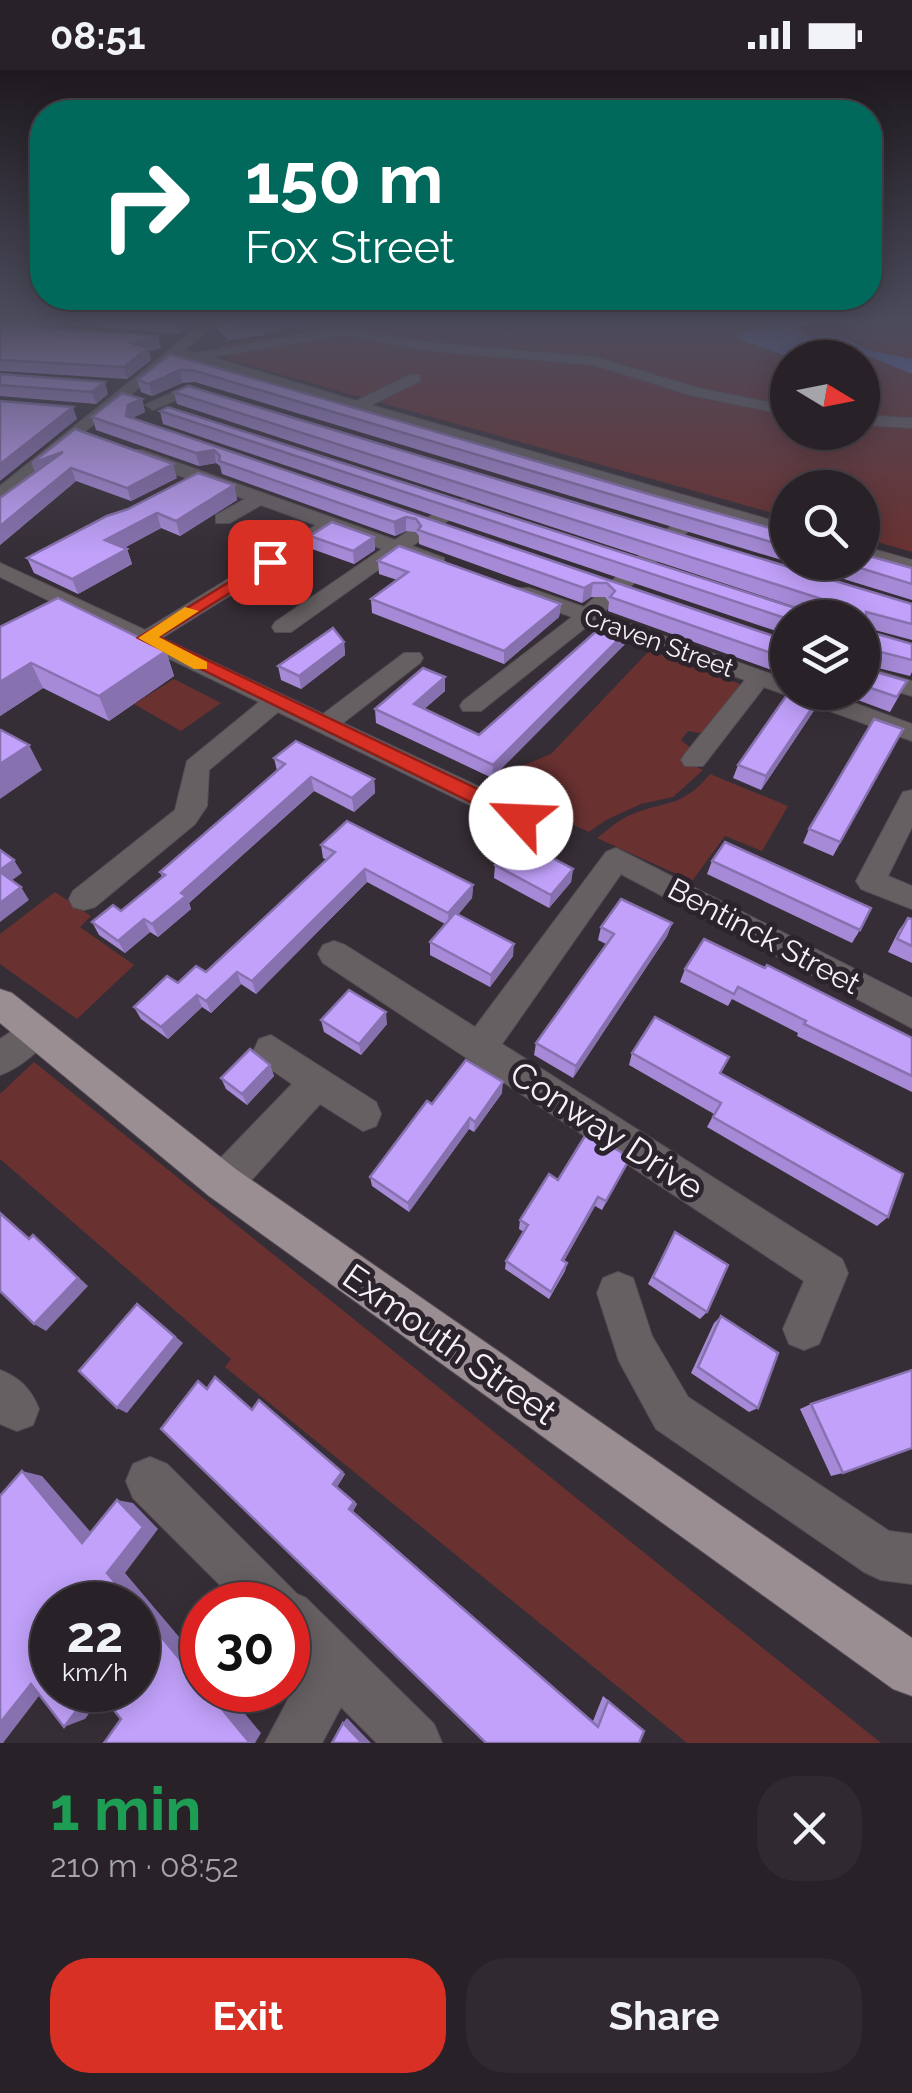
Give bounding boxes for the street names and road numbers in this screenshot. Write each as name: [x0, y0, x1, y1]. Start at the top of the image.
street label: Craven Street: [580, 601, 738, 683]
street label: Bentinck Street: [662, 871, 866, 1001]
street label: Conway Drive: [503, 1052, 711, 1208]
street label: Exmouth Street: [336, 1255, 565, 1433]

